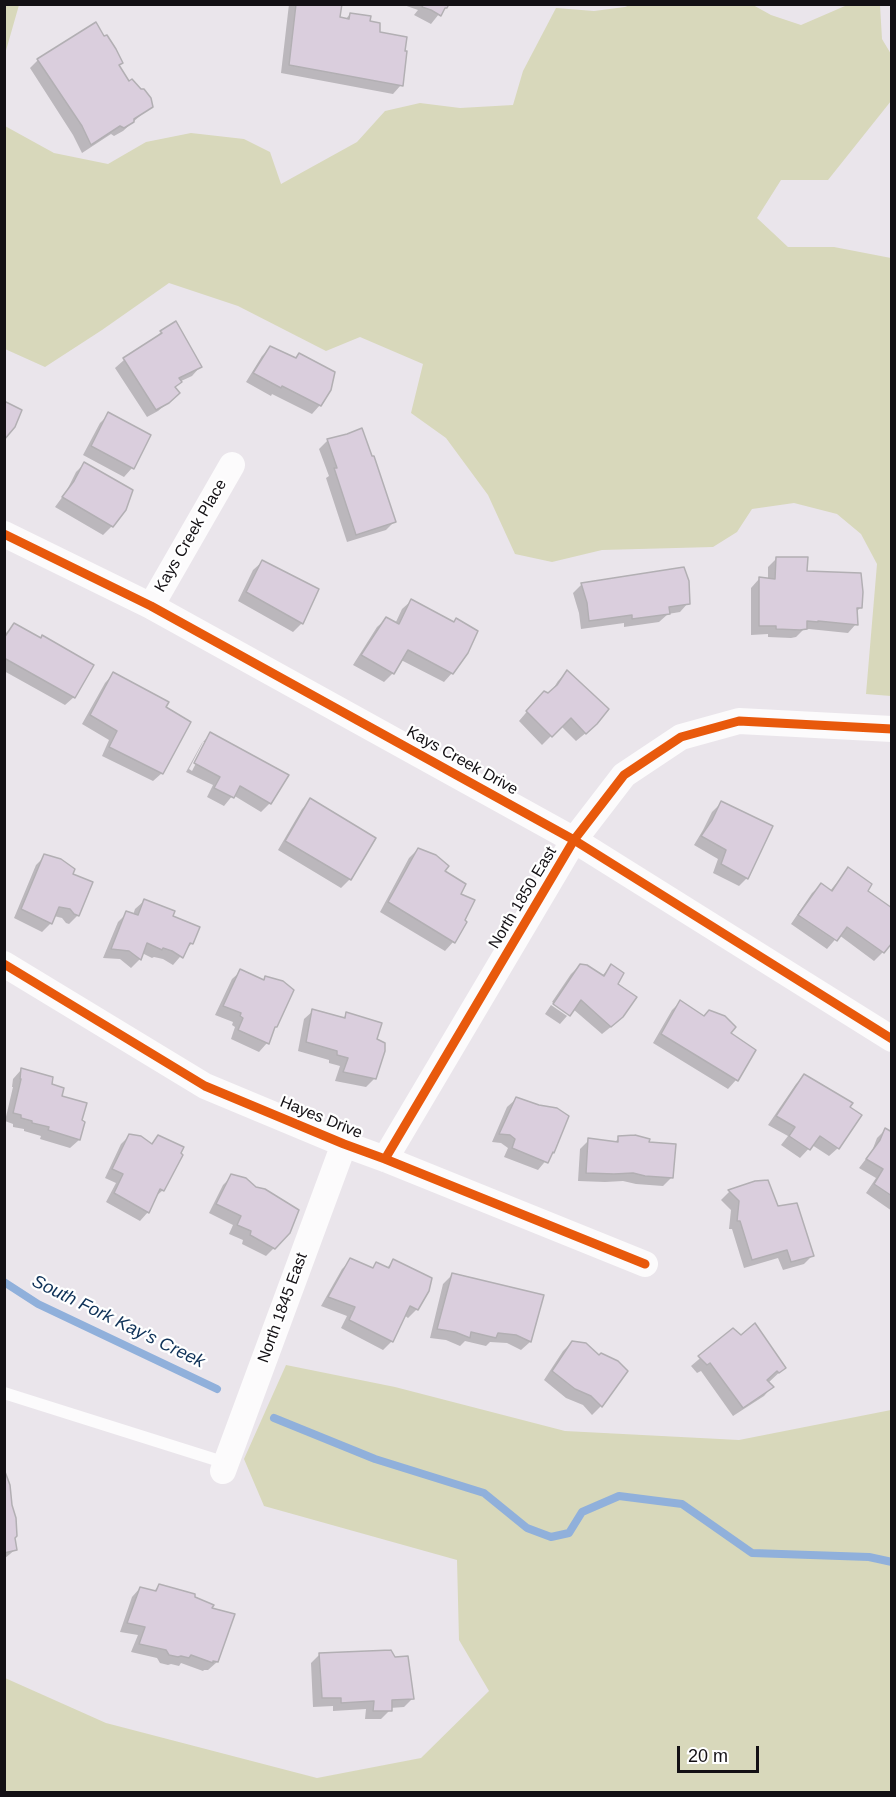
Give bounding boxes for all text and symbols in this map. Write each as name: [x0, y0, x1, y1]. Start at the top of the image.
street label: Kays Creek Place: [151, 476, 231, 596]
street label: Kays Creek Drive: [403, 722, 521, 800]
street label: North 1850 East: [485, 844, 561, 952]
street label: Hayes Drive: [277, 1093, 365, 1143]
street label: North 1845 East: [254, 1250, 312, 1366]
water label: South Fork Kay's Creek: [28, 1271, 208, 1373]
scale bar: [680, 1734, 762, 1772]
text: 20 m: [688, 1746, 728, 1766]

